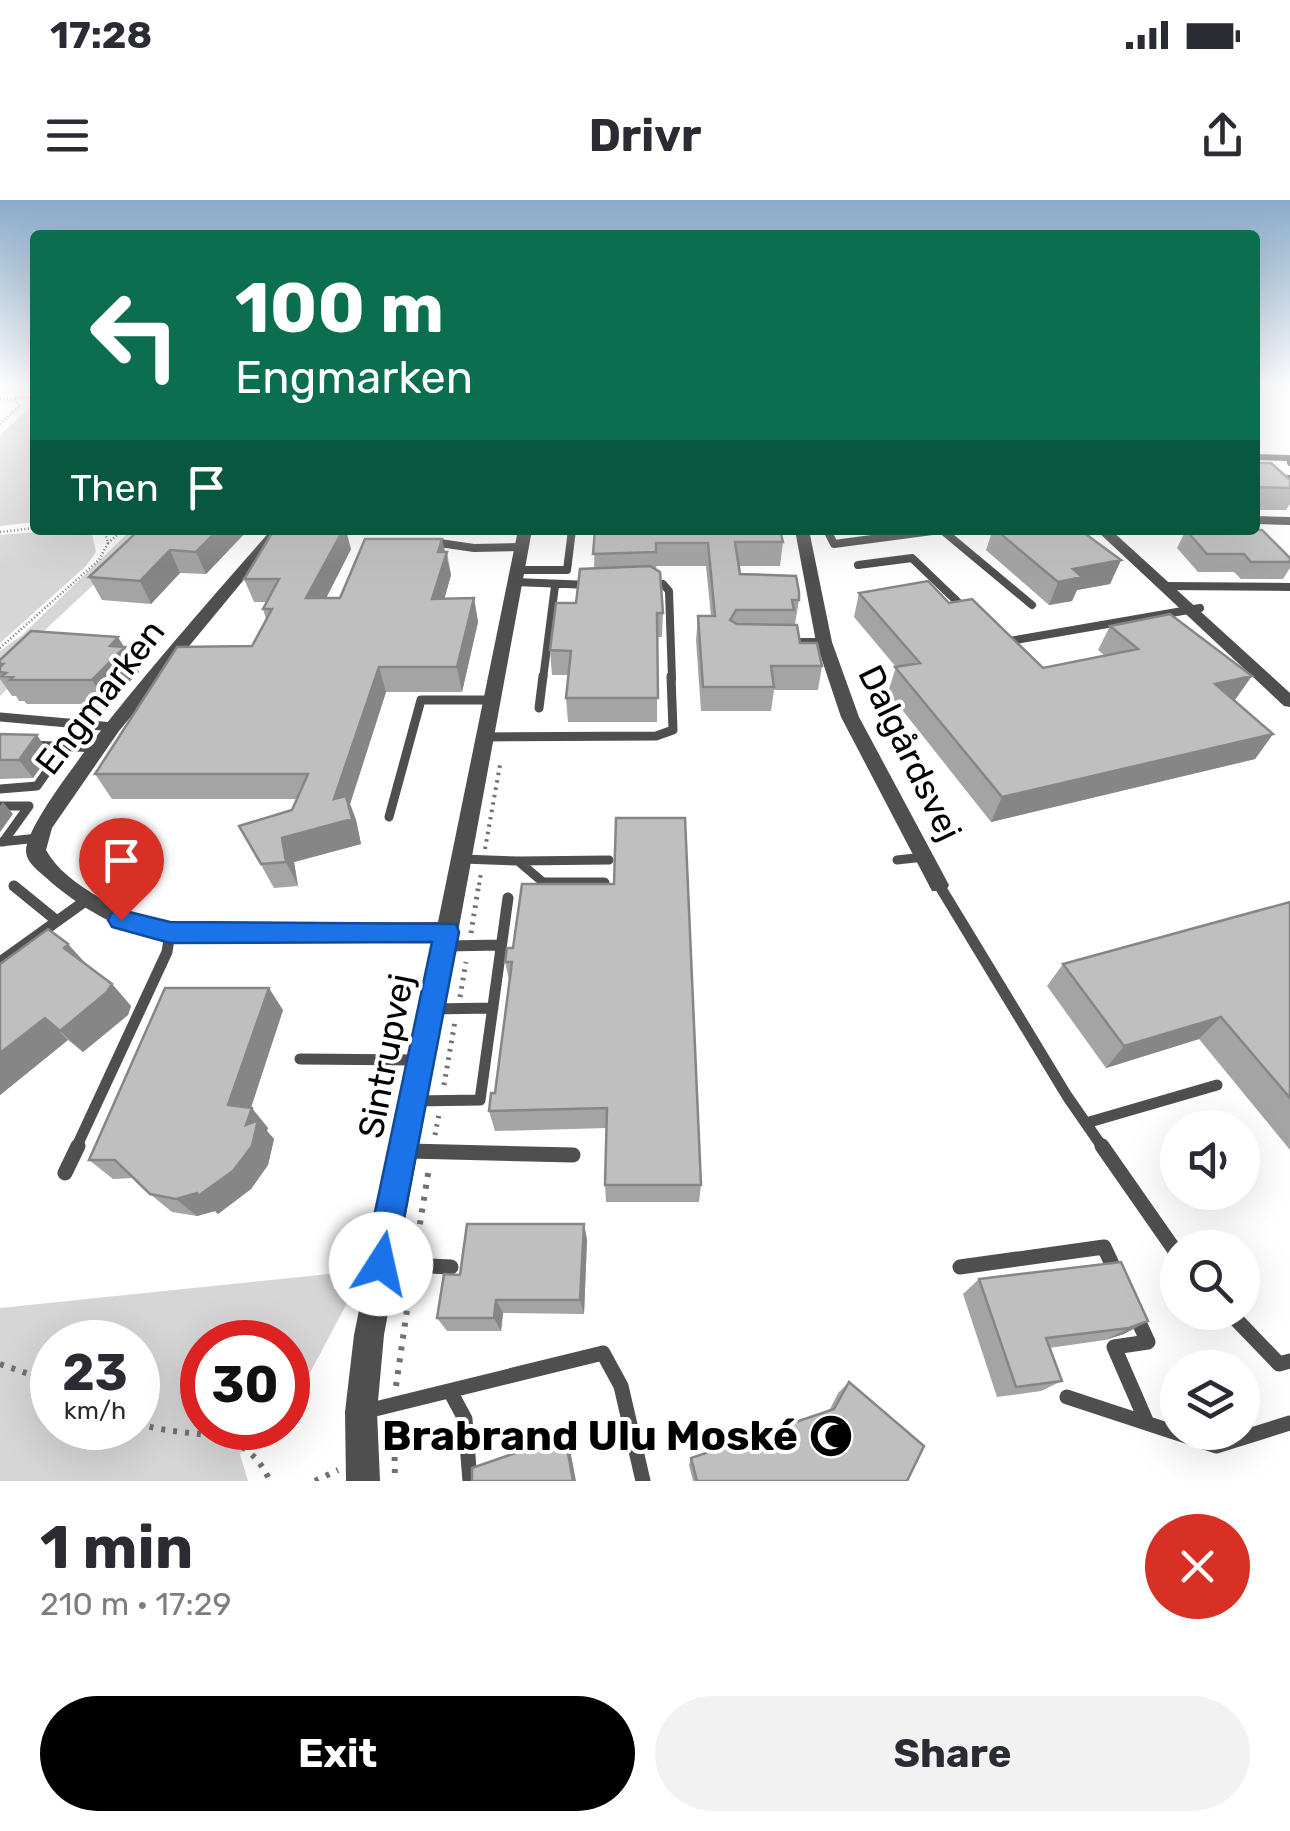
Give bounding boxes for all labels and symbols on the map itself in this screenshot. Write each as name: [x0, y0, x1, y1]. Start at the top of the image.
street label: Engmarken: [26, 611, 174, 783]
street label: Dalgårdsvej: [849, 658, 971, 848]
pin: [79, 818, 164, 921]
street label: Sintrupvej: [349, 970, 423, 1142]
position arrow: [329, 1212, 433, 1316]
speed limit sign: 30: [180, 1320, 310, 1450]
place label: Brabrand Ulu Moské: [382, 1411, 798, 1461]
mosque icon: Brabrand Ulu Moské: [808, 1413, 854, 1459]

